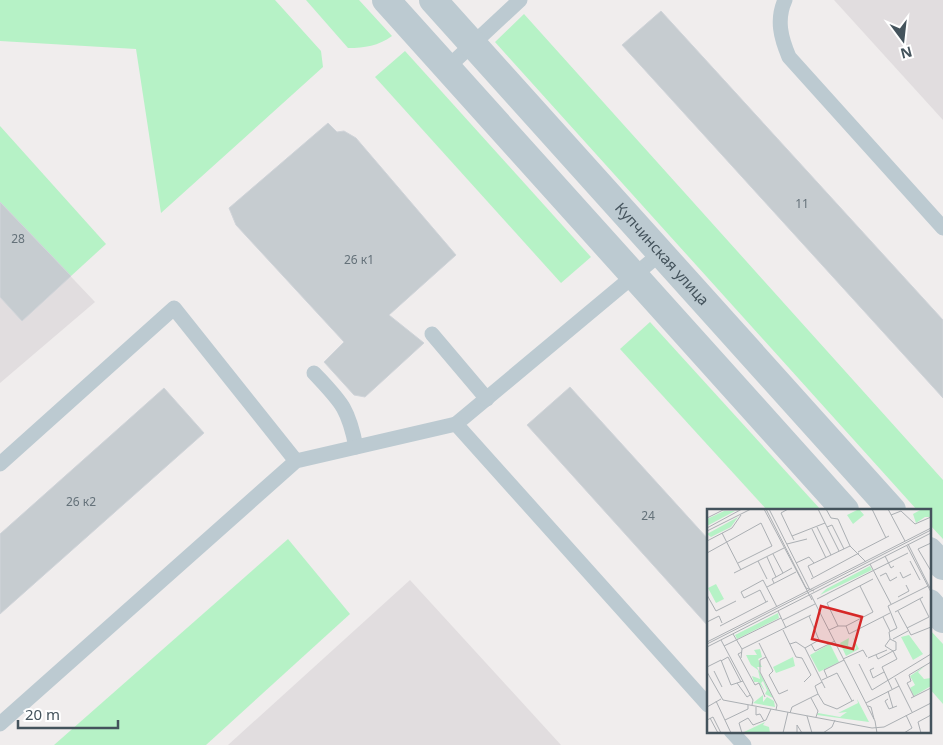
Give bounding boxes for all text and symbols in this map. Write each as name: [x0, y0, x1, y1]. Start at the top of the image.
north arrow: [878, 15, 928, 65]
text: N: [899, 42, 914, 64]
house number: 11: [795, 195, 809, 212]
street label: Купчинская улица: [611, 198, 714, 309]
house number: 28: [11, 230, 25, 247]
house number: 26 к1: [344, 251, 374, 268]
house number: 26 к2: [66, 493, 96, 510]
house number: 24: [641, 507, 655, 524]
inset map: [707, 509, 930, 732]
scale bar: [18, 698, 118, 730]
text: 20 m: [25, 704, 60, 724]

